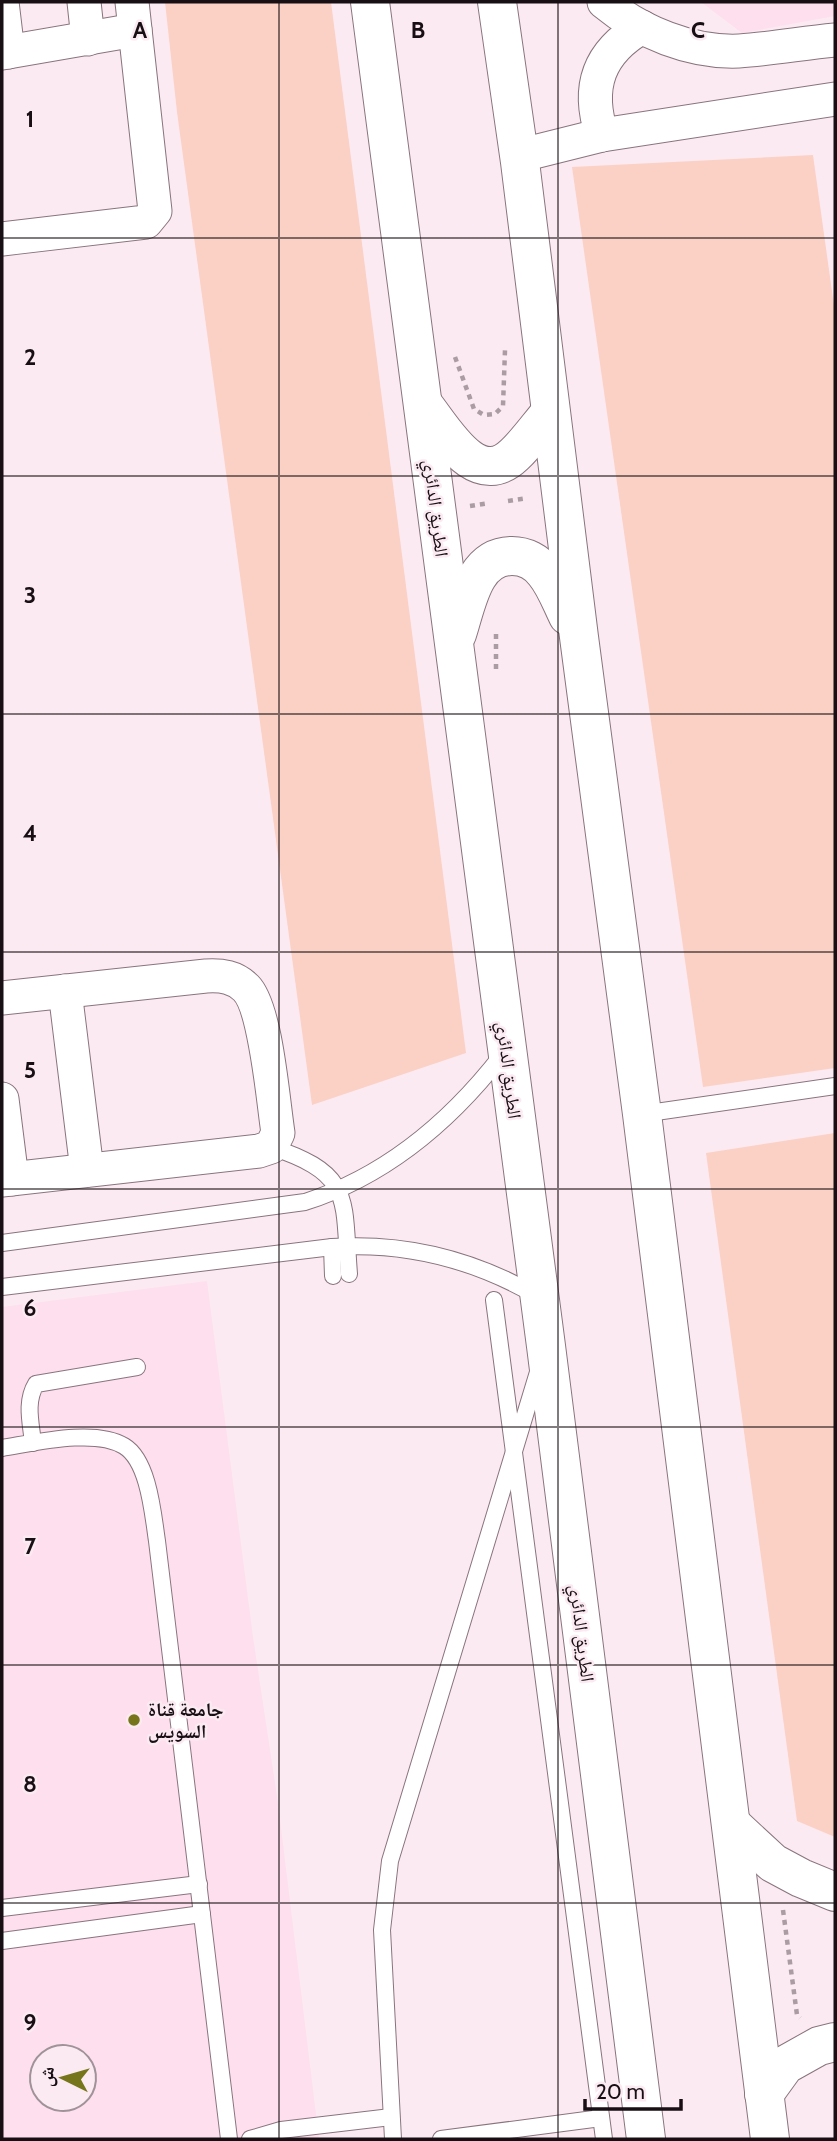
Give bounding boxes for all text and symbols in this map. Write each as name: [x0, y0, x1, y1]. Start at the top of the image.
text: A: [133, 16, 148, 44]
text: B: [411, 16, 425, 44]
text: C: [691, 16, 705, 44]
text: 1: [26, 105, 34, 133]
text: 2: [24, 343, 36, 371]
street label: الطريق الدائري: [415, 458, 453, 558]
text: 3: [24, 581, 36, 609]
text: 4: [23, 819, 37, 847]
street label: الطريق الدائري: [488, 1020, 526, 1120]
text: 5: [24, 1056, 36, 1084]
text: 6: [24, 1294, 36, 1322]
text: 7: [24, 1532, 36, 1560]
street label: الطريق الدائري: [561, 1583, 599, 1683]
place label: جامعة قناة السويس: [148, 1698, 224, 1743]
marker: جامعة قناة السويس: [126, 1712, 142, 1728]
text: 8: [23, 1770, 37, 1798]
text: 9: [24, 2008, 36, 2036]
north arrow: [28, 2043, 98, 2113]
text: ش: [34, 2066, 59, 2088]
scale bar: [585, 2068, 681, 2112]
text: 20 m: [596, 2079, 645, 2104]

